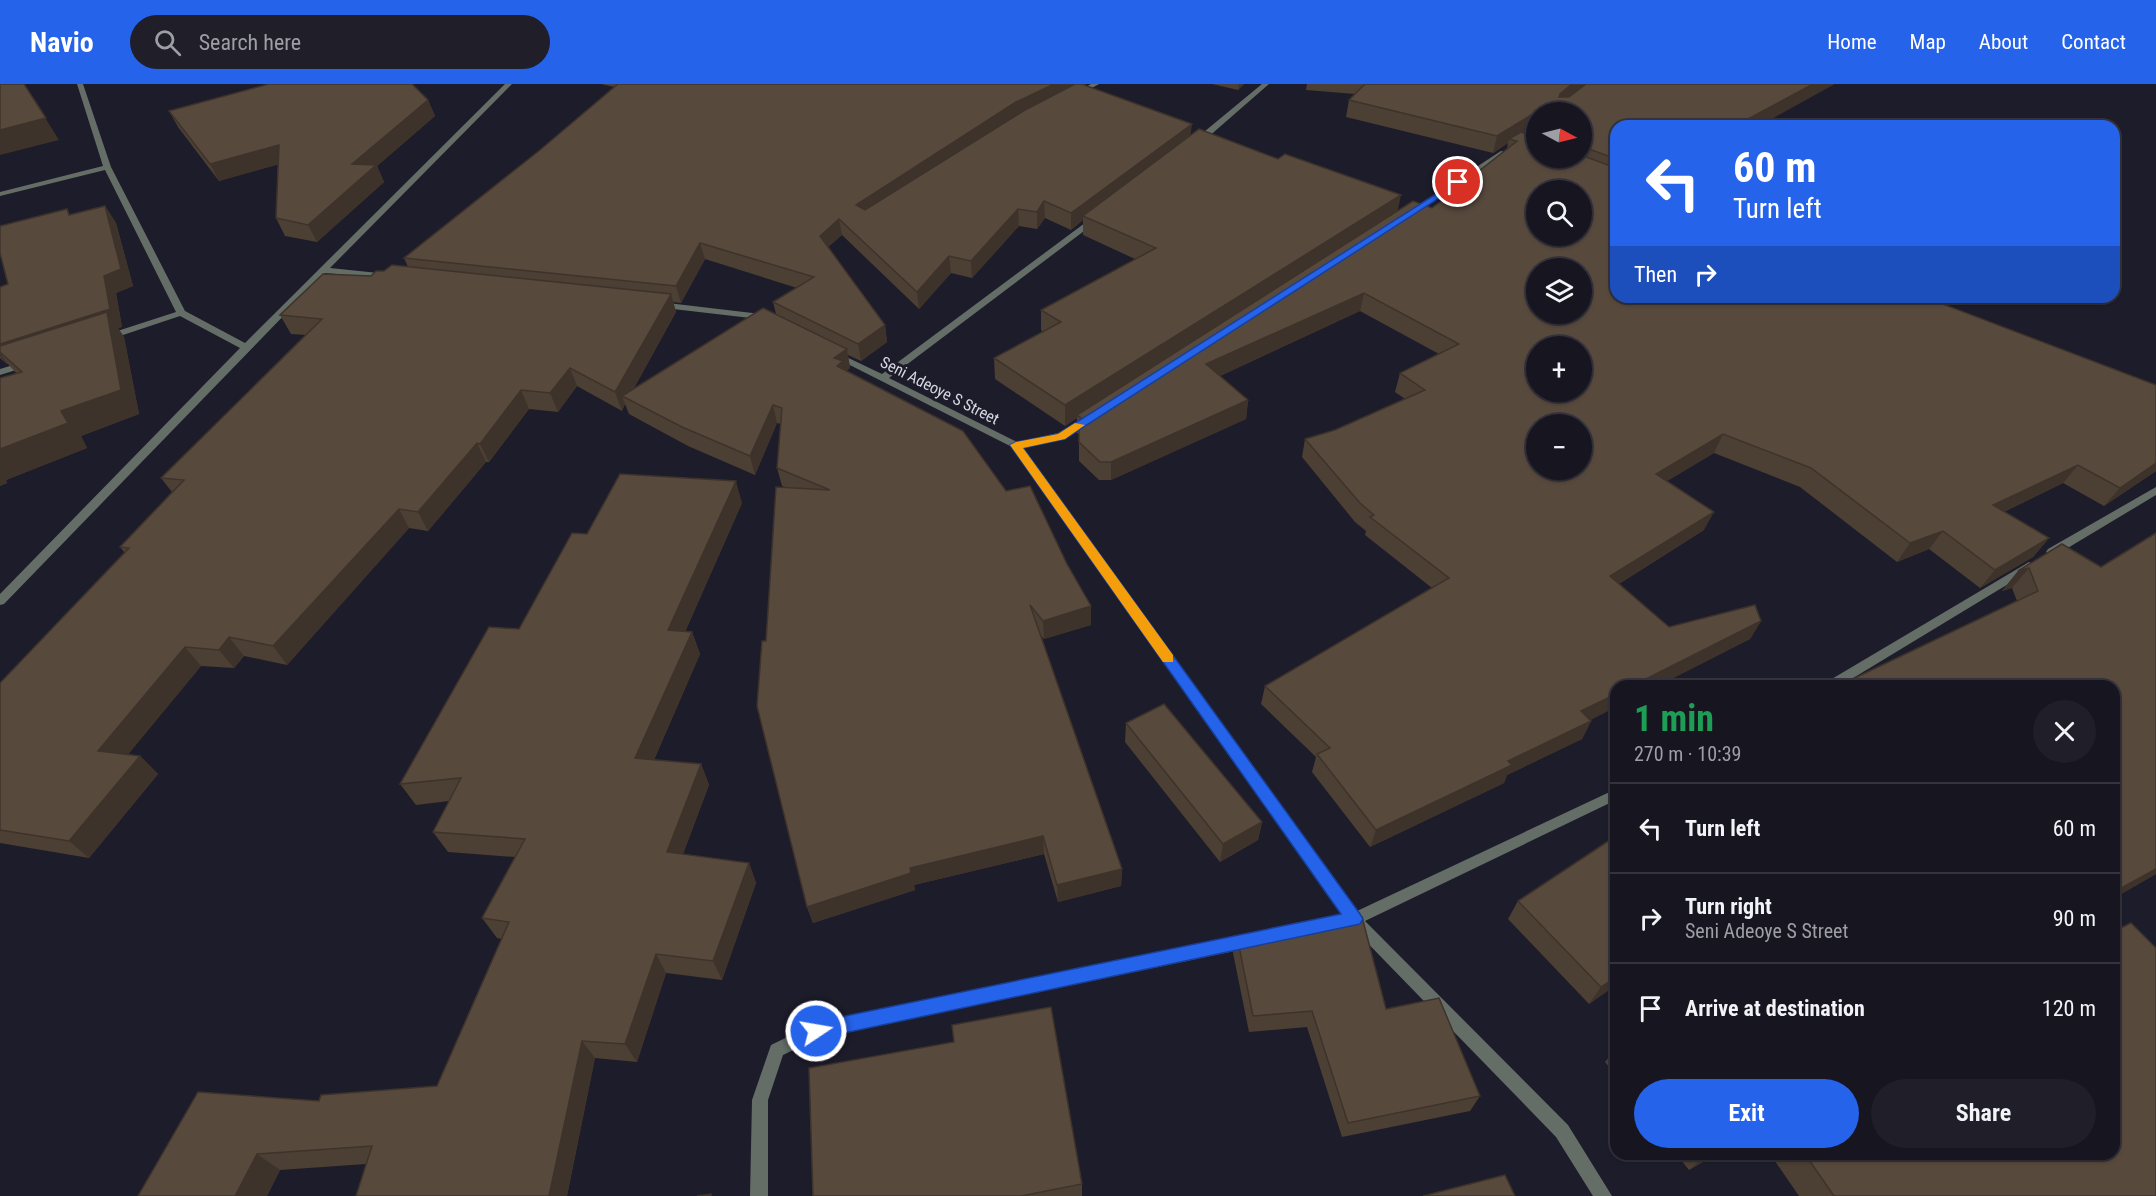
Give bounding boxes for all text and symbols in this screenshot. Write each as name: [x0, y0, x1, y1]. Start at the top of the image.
search box: [130, 15, 550, 69]
text: Navio: [30, 26, 94, 59]
icon: search: [151, 26, 184, 59]
text: Search here: [199, 30, 301, 55]
text: Home: [1827, 30, 1877, 54]
text: Map: [1910, 30, 1946, 54]
text: About: [1979, 30, 2028, 54]
text: Contact: [2061, 30, 2126, 54]
north arrow: [1526, 102, 1592, 168]
map controls: [1526, 102, 1592, 480]
text: 60 m: [1733, 143, 1816, 192]
icon: left: [1634, 144, 1712, 222]
pin: [1432, 156, 1483, 207]
icon: arrive: [1441, 165, 1474, 198]
button: search: [1526, 180, 1592, 246]
text: Turn left: [1733, 193, 1822, 225]
button: layers: [1526, 258, 1592, 324]
icon: right: [1689, 258, 1722, 291]
text: Then: [1634, 262, 1677, 287]
button: +: [1526, 336, 1592, 402]
street label: Seni Adeoye S Street: [877, 352, 1003, 429]
button: −: [1526, 414, 1592, 480]
text: 1 min: [1634, 698, 1714, 740]
button: close: [2033, 700, 2096, 763]
text: 270 m · 10:39: [1634, 742, 1741, 766]
icon: left: [1634, 812, 1667, 845]
text: Turn left: [1685, 816, 1760, 841]
text: 60 m: [2053, 816, 2096, 841]
text: Turn right: [1685, 894, 1772, 919]
icon: right: [1634, 902, 1667, 935]
text: 90 m: [2053, 906, 2096, 931]
text: Seni Adeoye S Street: [1685, 919, 1848, 943]
icon: arrive: [1634, 992, 1667, 1025]
text: Arrive at destination: [1685, 996, 1865, 1021]
text: 120 m: [2042, 996, 2096, 1021]
position arrow: [784, 999, 848, 1063]
button: Exit: [1634, 1079, 1859, 1148]
button: Share: [1871, 1079, 2096, 1148]

